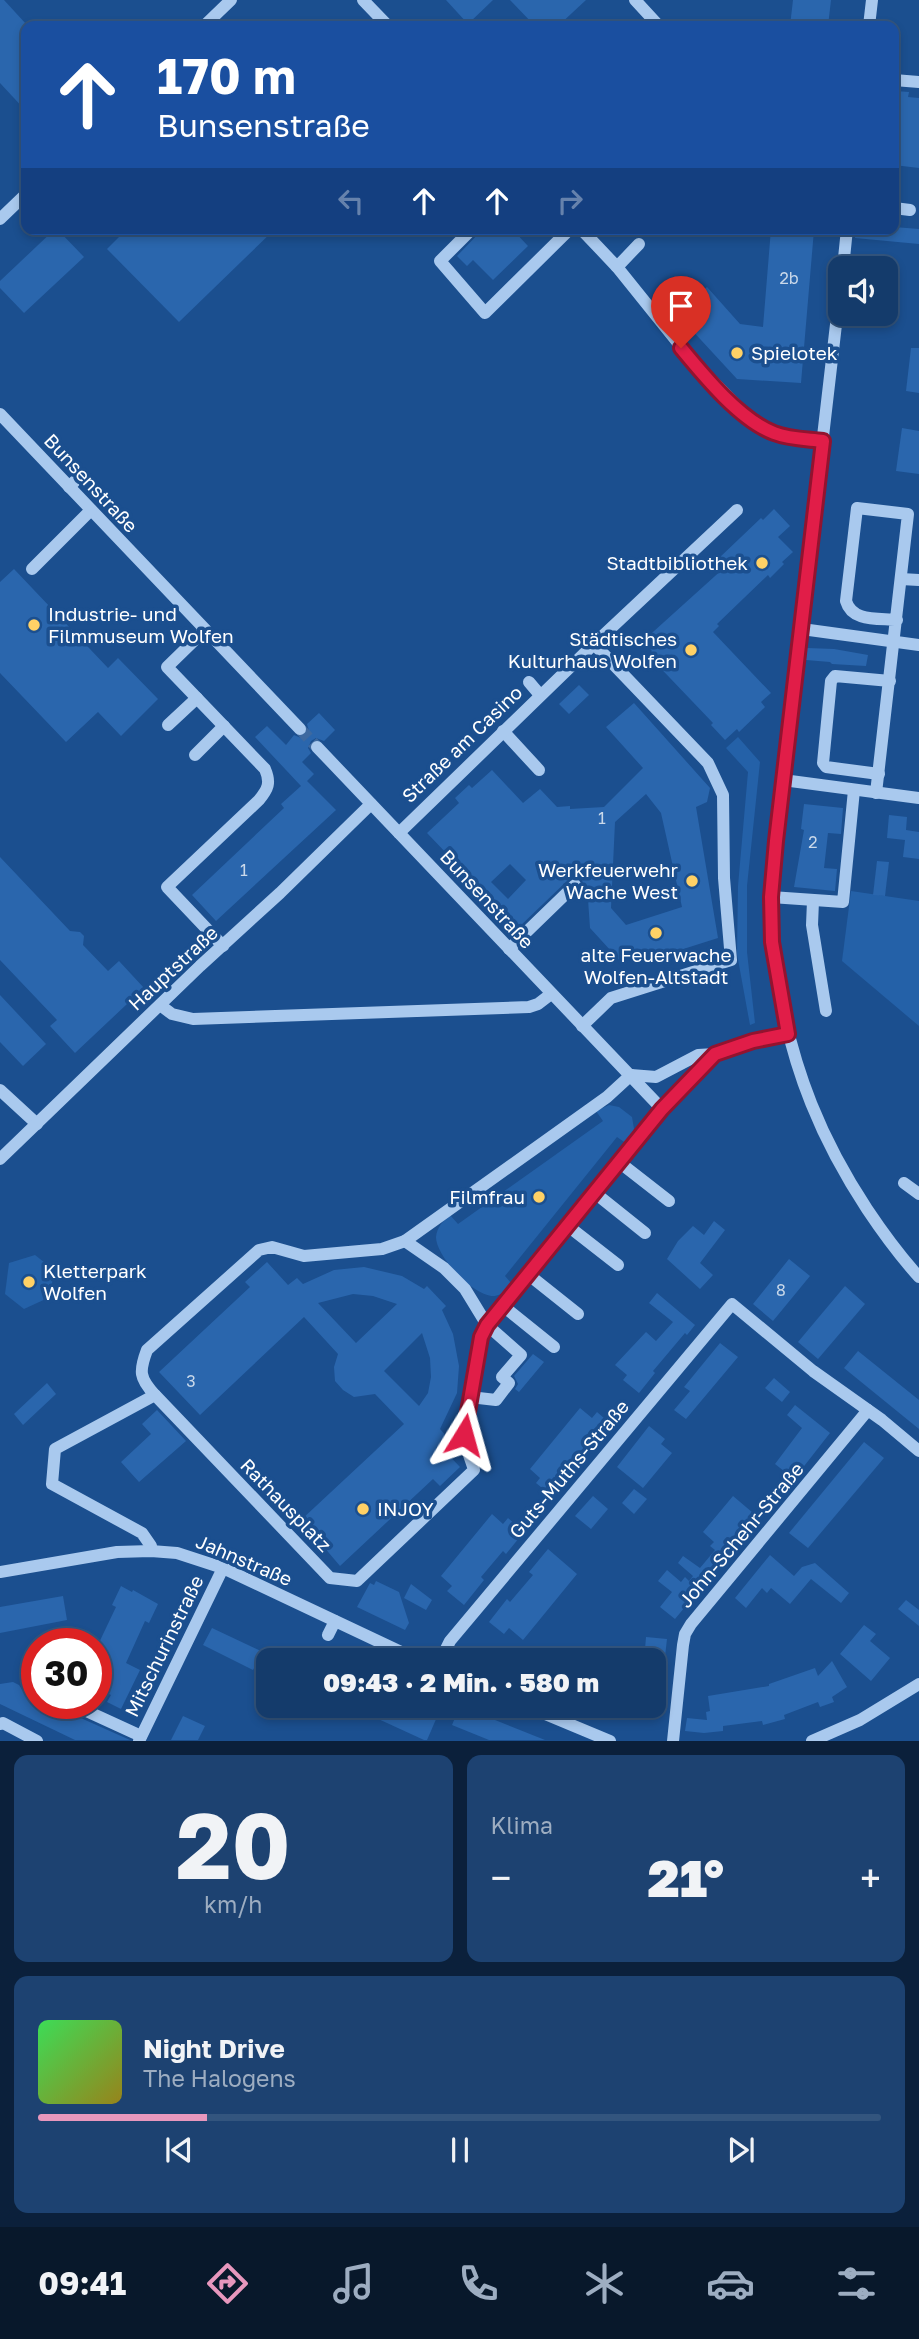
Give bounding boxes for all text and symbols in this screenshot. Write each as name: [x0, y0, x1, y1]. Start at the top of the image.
text: 170 m: [157, 46, 296, 105]
icon: ahead: [42, 49, 133, 140]
text: Bunsenstraße: [157, 106, 370, 144]
icon: left: [332, 182, 370, 220]
icon: ahead: [405, 182, 443, 220]
icon: ahead: [478, 182, 516, 220]
icon: right: [551, 182, 589, 220]
map controls: [828, 256, 898, 326]
button: sound: [828, 256, 898, 326]
house number: 2b: [779, 268, 799, 288]
pin: [651, 276, 711, 348]
icon: arrive: [662, 287, 700, 325]
place label: Spielotek: [751, 341, 838, 364]
marker: Spielotek: [729, 345, 745, 361]
street label: Bunsenstraße: [40, 429, 143, 537]
place label: Stadtbibliothek: [607, 551, 748, 574]
marker: Stadtbibliothek: [754, 555, 770, 571]
place label: Industrie- und Filmmuseum Wolfen: [48, 602, 234, 647]
marker: Industrie- und Filmmuseum Wolfen: [26, 617, 42, 633]
place label: Städtisches Kulturhaus Wolfen: [508, 627, 677, 672]
marker: Städtisches Kulturhaus Wolfen: [683, 642, 699, 658]
street label: Straße am Casino: [397, 680, 527, 807]
house number: 1: [598, 808, 606, 828]
house number: 2: [808, 832, 818, 852]
street label: Bunsenstraße: [436, 845, 539, 953]
place label: Werkfeuerwehr Wache West: [538, 858, 679, 903]
house number: 1: [240, 860, 248, 880]
marker: Werkfeuerwehr Wache West: [684, 873, 700, 889]
street label: Hauptstraße: [123, 920, 222, 1015]
marker: alte Feuerwache Wolfen-Altstadt: [648, 925, 664, 941]
place label: alte Feuerwache Wolfen-Altstadt: [580, 943, 732, 988]
place label: Filmfrau: [449, 1185, 525, 1208]
marker: Filmfrau: [531, 1189, 547, 1205]
place label: Kletterpark Wolfen: [43, 1259, 147, 1304]
marker: Kletterpark Wolfen: [21, 1274, 37, 1290]
house number: 8: [776, 1280, 786, 1300]
house number: 3: [186, 1371, 196, 1391]
street label: Guts-Muths-Straße: [504, 1395, 633, 1543]
position arrow: [427, 1398, 501, 1472]
street label: Rathausplatz: [236, 1453, 337, 1556]
street label: John-Schehr-Straße: [673, 1457, 808, 1612]
place label: INJOY: [377, 1497, 434, 1520]
marker: INJOY: [355, 1501, 371, 1517]
street label: Jahnstraße: [193, 1529, 296, 1590]
street label: Mitschurinstraße: [119, 1571, 208, 1720]
speed limit sign: 30: [21, 1628, 112, 1719]
text: 09:43 · 2 Min. · 580 m: [323, 1667, 599, 1698]
text: 20: [176, 1790, 291, 1899]
text: Klima: [491, 1811, 553, 1839]
text: 21°: [647, 1846, 724, 1908]
text: −: [491, 1855, 511, 1900]
text: +: [860, 1855, 881, 1900]
text: km/h: [204, 1890, 263, 1918]
text: Night Drive: [143, 2033, 285, 2064]
text: The Halogens: [143, 2064, 296, 2092]
icon: previous: [160, 2131, 198, 2169]
icon: pause: [441, 2131, 479, 2169]
icon: next: [722, 2131, 760, 2169]
icon: directions: [203, 2259, 252, 2308]
icon: music: [329, 2259, 378, 2308]
icon: phone: [454, 2259, 503, 2308]
icon: climate: [580, 2259, 629, 2308]
icon: car: [706, 2259, 755, 2308]
icon: filters: [832, 2259, 881, 2308]
text: 09:41: [38, 2264, 126, 2302]

